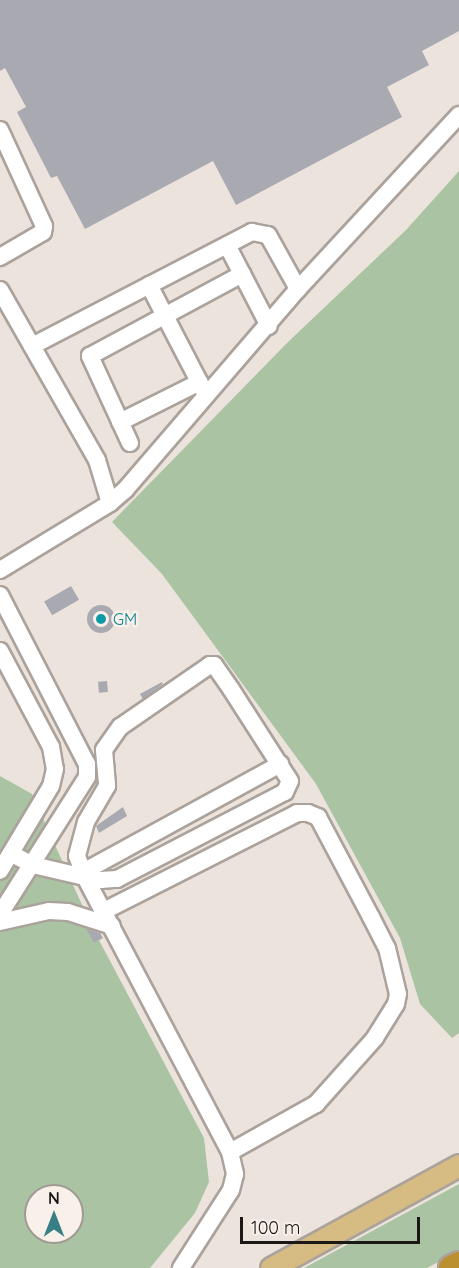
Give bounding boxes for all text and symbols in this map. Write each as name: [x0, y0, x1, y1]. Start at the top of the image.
place label: GM: [113, 609, 137, 629]
marker: GM: [94, 612, 108, 626]
north arrow: [24, 1184, 84, 1244]
text: N: [48, 1188, 60, 1208]
scale bar: [243, 1205, 423, 1243]
text: 100 m: [251, 1216, 300, 1239]

